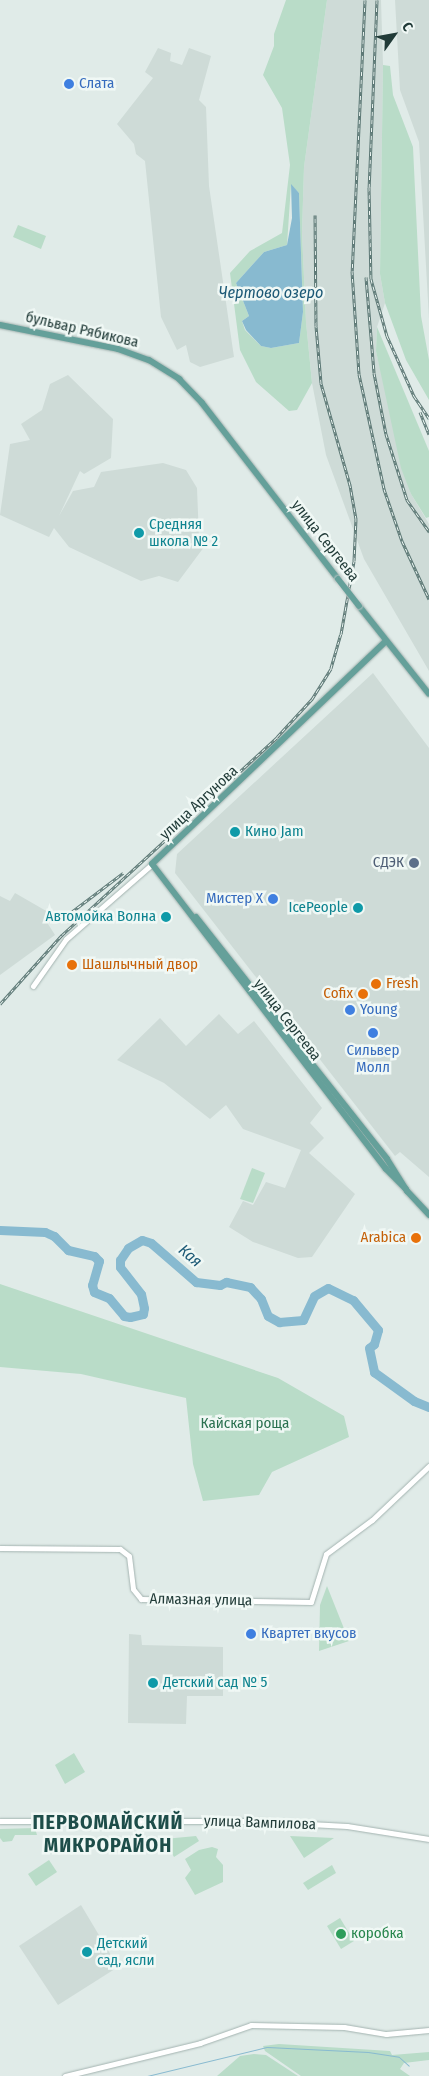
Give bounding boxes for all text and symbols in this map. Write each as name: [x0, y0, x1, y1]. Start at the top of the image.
north arrow: [369, 10, 419, 60]
text: С: [398, 19, 416, 34]
place label: Слата: [79, 75, 114, 93]
marker: Слата: [63, 78, 75, 90]
water label: Чертово озеро: [219, 283, 323, 303]
street label: бульвар Рябикова: [24, 308, 140, 352]
street label: улица Сергеева: [287, 497, 363, 585]
place label: Средняя школа № 2: [149, 515, 218, 550]
marker: Средняя школа № 2: [133, 527, 145, 539]
street label: улица Аргунова: [156, 762, 242, 844]
place label: Кино Jam: [245, 823, 303, 841]
marker: Кино Jam: [229, 826, 241, 838]
place label: СДЭК: [373, 854, 404, 872]
marker: СДЭК: [408, 857, 420, 869]
place label: Мистер Х: [206, 890, 263, 908]
marker: Мистер Х: [267, 893, 279, 905]
place label: IcePeople: [289, 899, 348, 917]
marker: IcePeople: [352, 902, 364, 914]
place label: Автомойка Волна: [46, 908, 156, 926]
marker: Автомойка Волна: [160, 911, 172, 923]
place label: Шашлычный двор: [82, 956, 198, 974]
marker: Шашлычный двор: [66, 959, 78, 971]
place label: Fresh: [386, 975, 419, 993]
street label: улица Сергеева: [249, 976, 325, 1064]
marker: Fresh: [370, 978, 382, 990]
place label: Cofix: [323, 985, 353, 1003]
marker: Cofix: [357, 988, 369, 1000]
place label: Young: [360, 1001, 397, 1019]
marker: Young: [344, 1004, 356, 1016]
marker: Сильвер Молл: [367, 1027, 379, 1039]
place label: Сильвер Молл: [347, 1041, 399, 1076]
place label: Arabica: [361, 1229, 406, 1247]
marker: Arabica: [410, 1232, 422, 1244]
water label: Кая: [174, 1241, 206, 1271]
park label: Кайская роща: [201, 1415, 289, 1433]
street label: Алмазная улица: [150, 1590, 252, 1610]
place label: Квартет вкусов: [261, 1625, 357, 1643]
marker: Квартет вкусов: [245, 1628, 257, 1640]
place label: Детский сад № 5: [163, 1674, 267, 1692]
marker: Детский сад № 5: [147, 1677, 159, 1689]
district label: ПЕРВОМАЙСКИЙ МИКРОРАЙОН: [31, 1810, 185, 1857]
street label: улица Вампилова: [204, 1812, 316, 1834]
place label: коробка: [351, 1925, 404, 1943]
marker: коробка: [335, 1928, 347, 1940]
place label: Детский сад, ясли: [97, 1934, 155, 1969]
marker: Детский сад, ясли: [81, 1946, 93, 1958]

